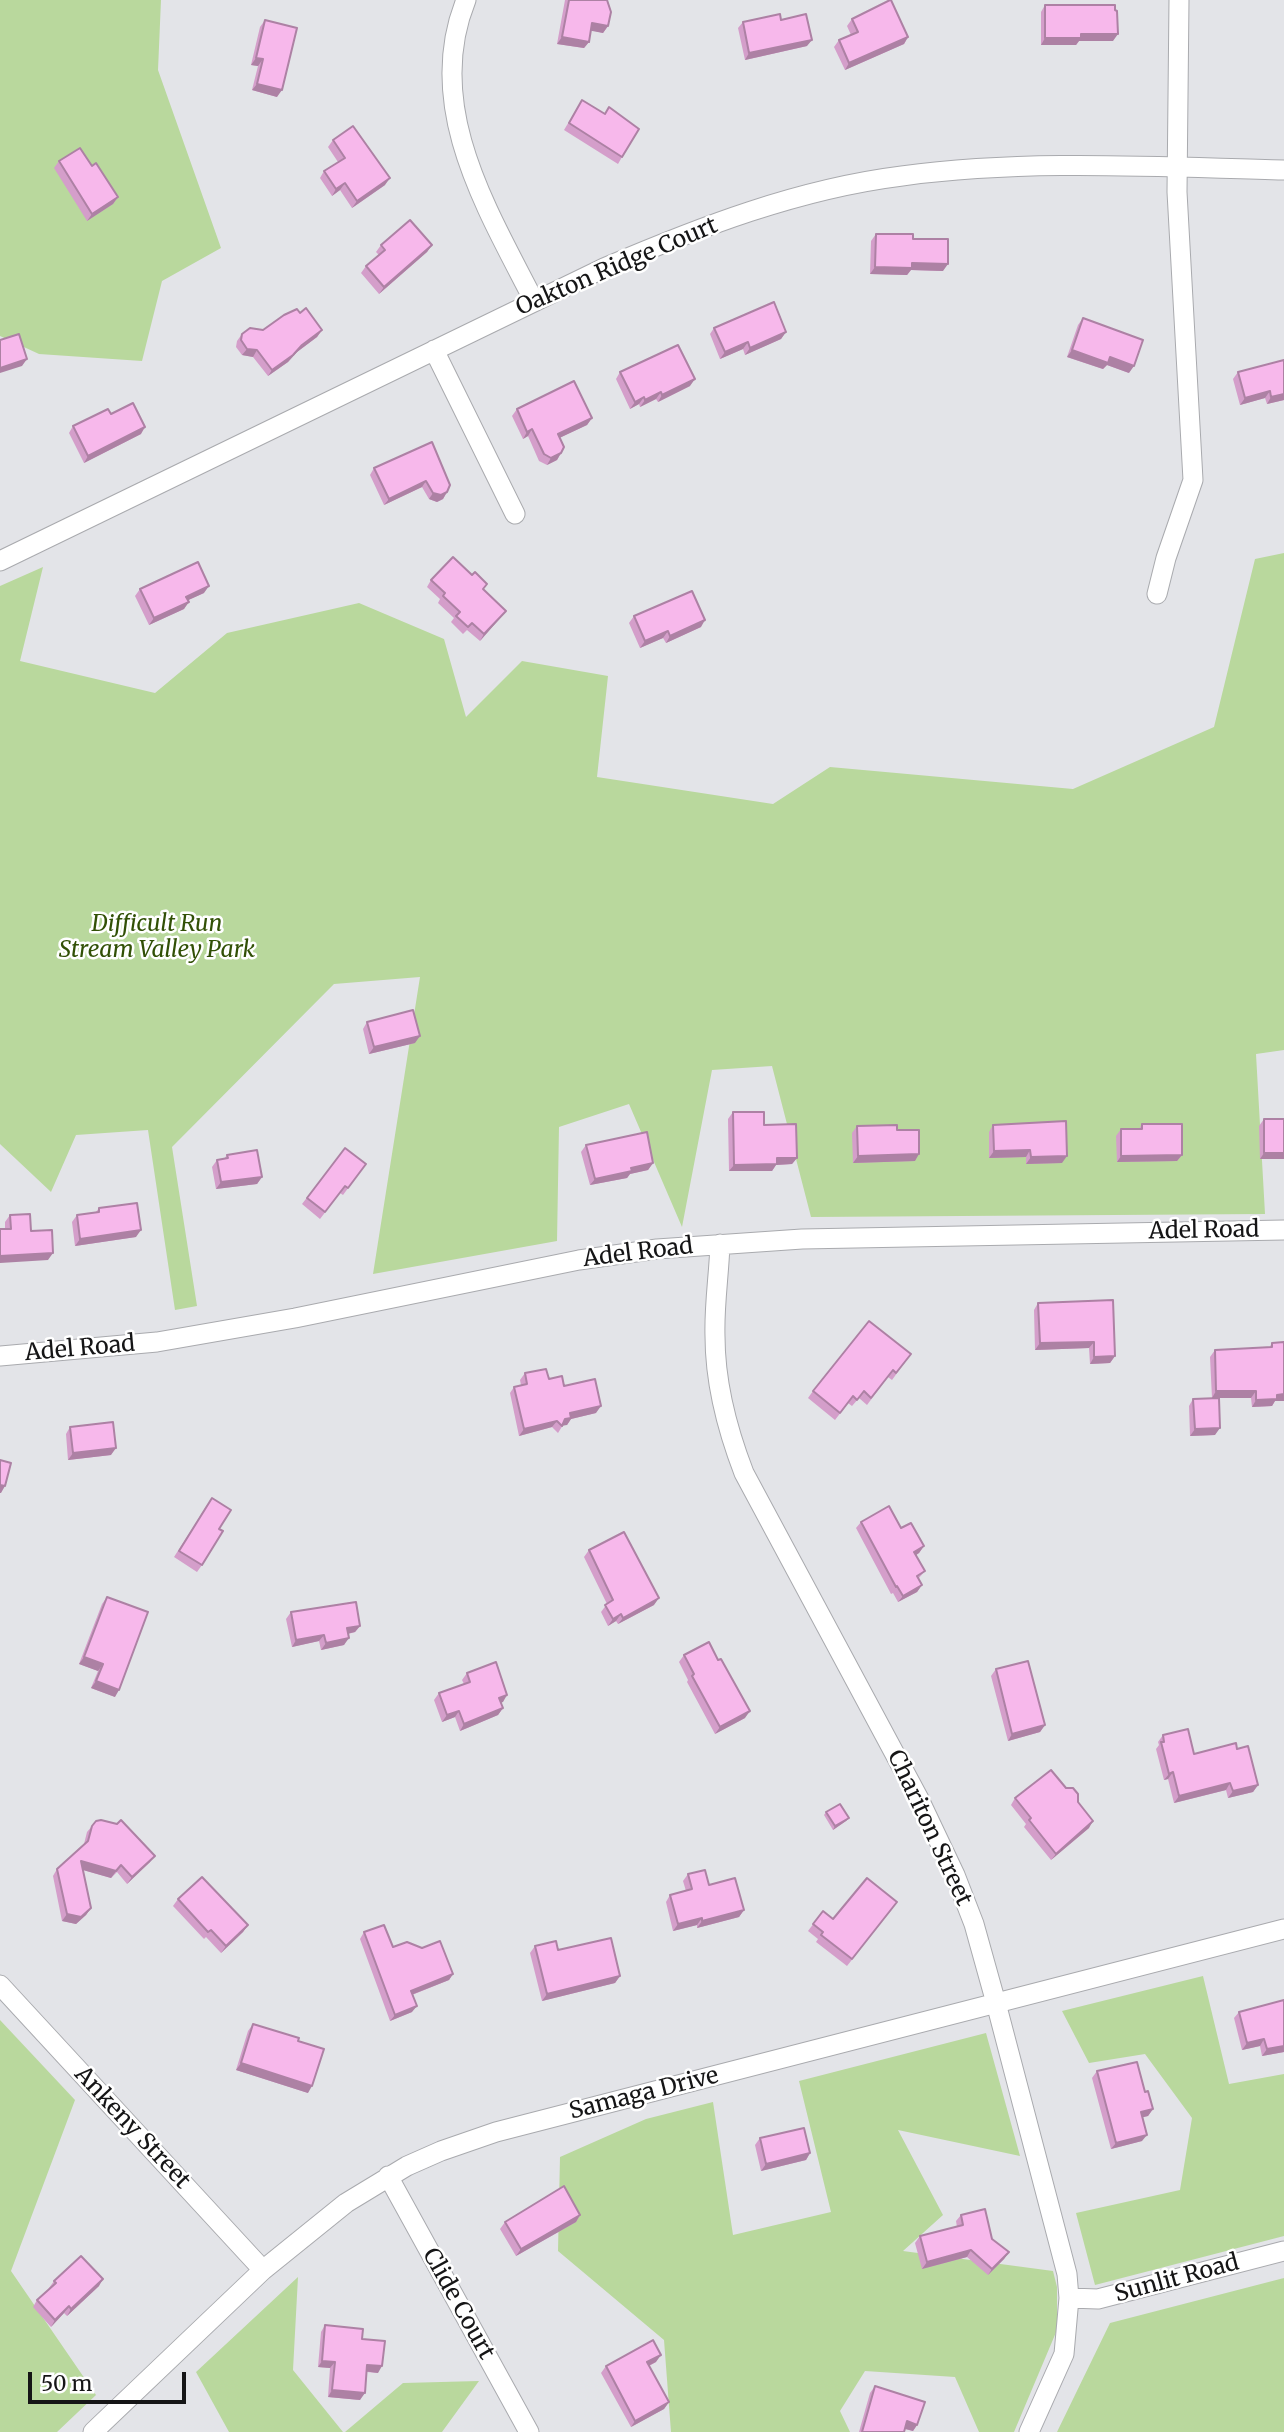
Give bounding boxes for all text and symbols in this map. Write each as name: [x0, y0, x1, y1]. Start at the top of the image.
street label: Oakton Ridge Court: [512, 212, 722, 322]
park label: Difficult Run Stream Valley Park: [59, 910, 255, 964]
street label: Adel Road: [1149, 1216, 1259, 1246]
street label: Adel Road: [581, 1233, 695, 1273]
street label: Adel Road: [24, 1330, 136, 1368]
street label: Chariton Street: [881, 1746, 977, 1910]
street label: Ankeny Street: [68, 2061, 196, 2195]
street label: Samaga Drive: [566, 2062, 722, 2126]
street label: Clide Court: [416, 2244, 500, 2364]
street label: Sunlit Road: [1112, 2249, 1242, 2309]
scale bar: [32, 2358, 189, 2402]
text: 50 m: [41, 2370, 92, 2397]

